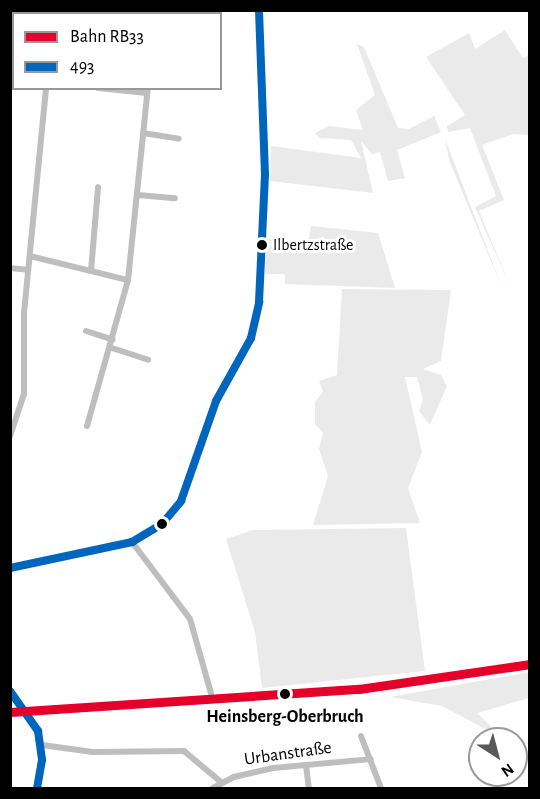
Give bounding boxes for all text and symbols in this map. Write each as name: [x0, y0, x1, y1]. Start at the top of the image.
legend: [12, 12, 222, 90]
text: Bahn RB33: [70, 28, 144, 46]
text: 493: [70, 58, 95, 76]
place label: Ilbertzstraße: [273, 235, 353, 255]
marker: Ilbertzstraße: [256, 239, 268, 251]
unlabelled marker: [156, 518, 168, 530]
marker: Heinsberg-Oberbruch: [275, 684, 295, 704]
place label: Heinsberg-Oberbruch: [206, 706, 364, 728]
north arrow: [468, 727, 528, 787]
street label: Urbanstraße: [243, 737, 333, 771]
text: N: [498, 760, 517, 780]

